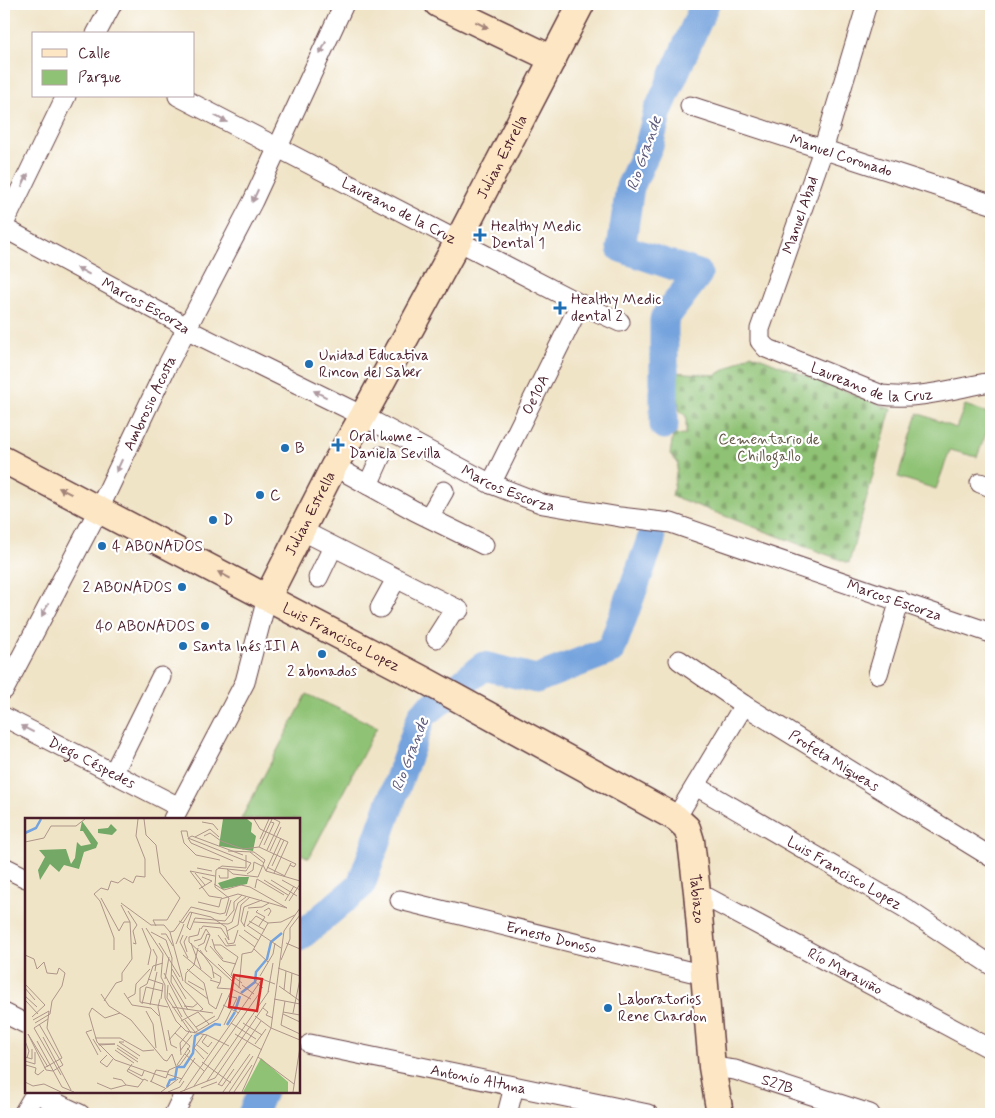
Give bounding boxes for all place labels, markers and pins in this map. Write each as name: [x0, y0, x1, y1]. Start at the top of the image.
place label: Healthy Medic Dental 1: [491, 217, 581, 254]
marker: Healthy Medic Dental 1: [473, 228, 487, 242]
place label: Healthy Medic dental 2: [571, 290, 661, 327]
marker: Healthy Medic dental 2: [553, 301, 567, 315]
place label: Unidad Educativa Rincon del Saber: [319, 346, 429, 383]
marker: Unidad Educativa Rincon del Saber: [303, 358, 315, 370]
place label: Oral home - Daniela Sevilla: [349, 427, 441, 464]
marker: Oral home - Daniela Sevilla: [331, 438, 345, 452]
place label: B: [295, 439, 305, 459]
marker: B: [279, 442, 291, 454]
place label: C: [270, 486, 281, 506]
marker: C: [254, 489, 266, 501]
place label: D: [223, 511, 233, 531]
marker: D: [207, 514, 219, 526]
place label: 4 ABONADOS: [112, 537, 203, 557]
marker: 4 ABONADOS: [96, 540, 108, 552]
place label: 2 ABONADOS: [82, 578, 172, 598]
marker: 2 ABONADOS: [176, 581, 188, 593]
place label: 40 ABONADOS: [96, 617, 195, 637]
marker: 40 ABONADOS: [199, 620, 211, 632]
place label: Santa Inés III A: [193, 637, 300, 657]
marker: Santa Inés III A: [177, 640, 189, 652]
marker: 2 abonados: [316, 648, 328, 660]
place label: 2 abonados: [287, 662, 357, 682]
place label: Laboratorios Rene Chardon: [618, 990, 707, 1027]
marker: Laboratorios Rene Chardon: [602, 1002, 614, 1014]

